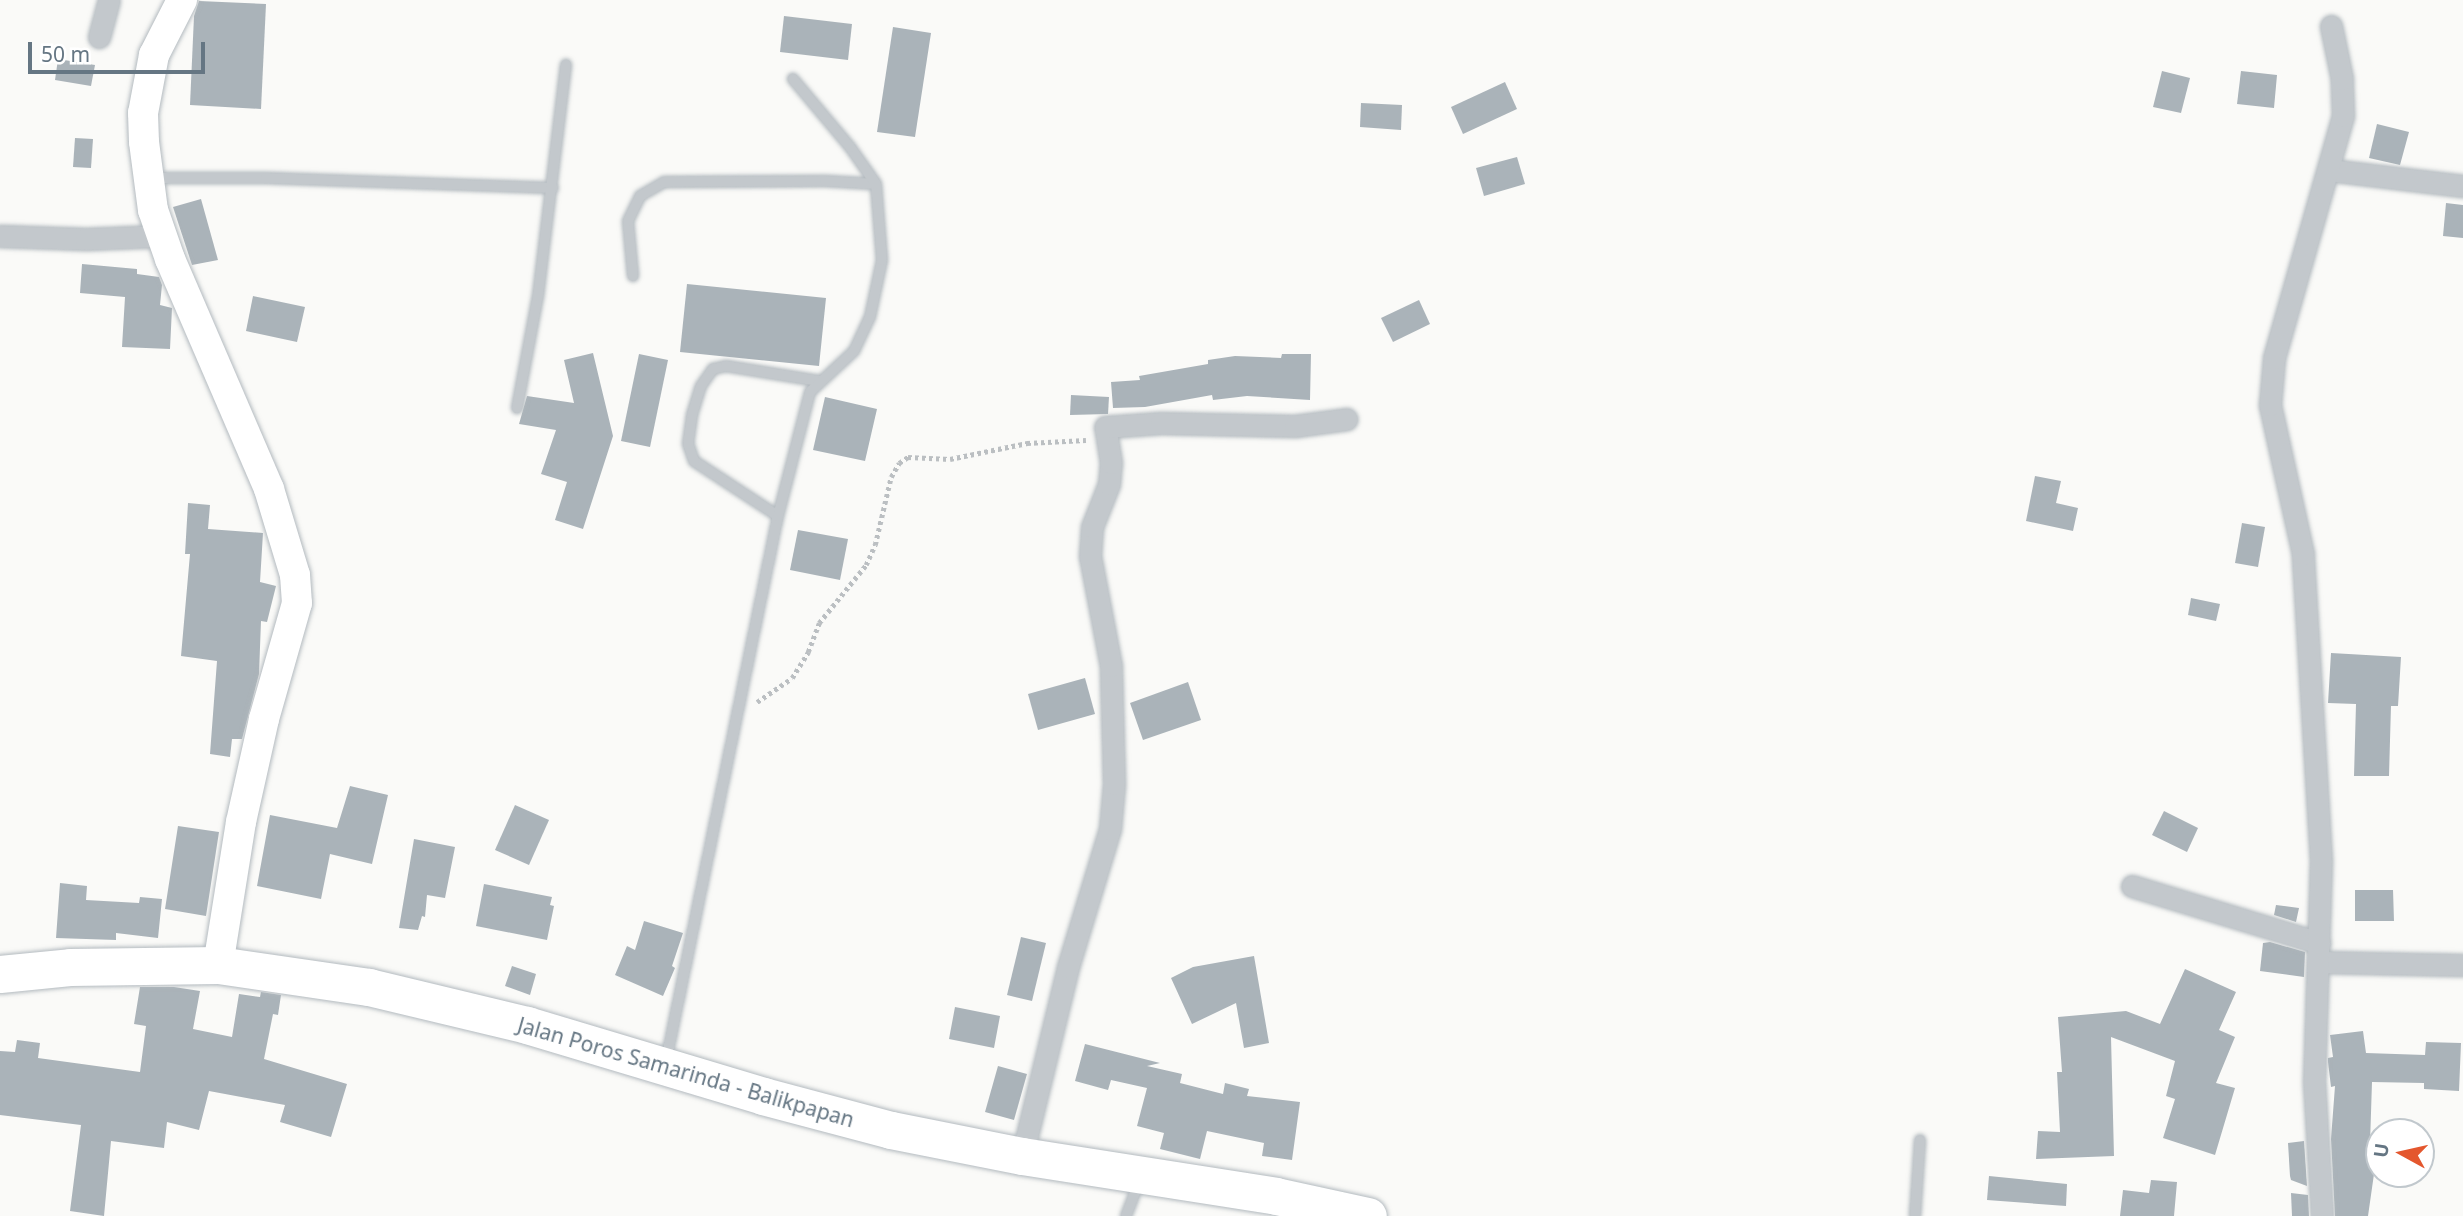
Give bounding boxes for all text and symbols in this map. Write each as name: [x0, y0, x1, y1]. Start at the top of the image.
scale bar: [32, 28, 208, 72]
text: 50 m: [41, 40, 90, 68]
street label: Jalan Poros Samarinda - Balikpapan: [515, 1012, 857, 1132]
north arrow: [2365, 1118, 2435, 1188]
text: U: [2367, 1141, 2395, 1159]

